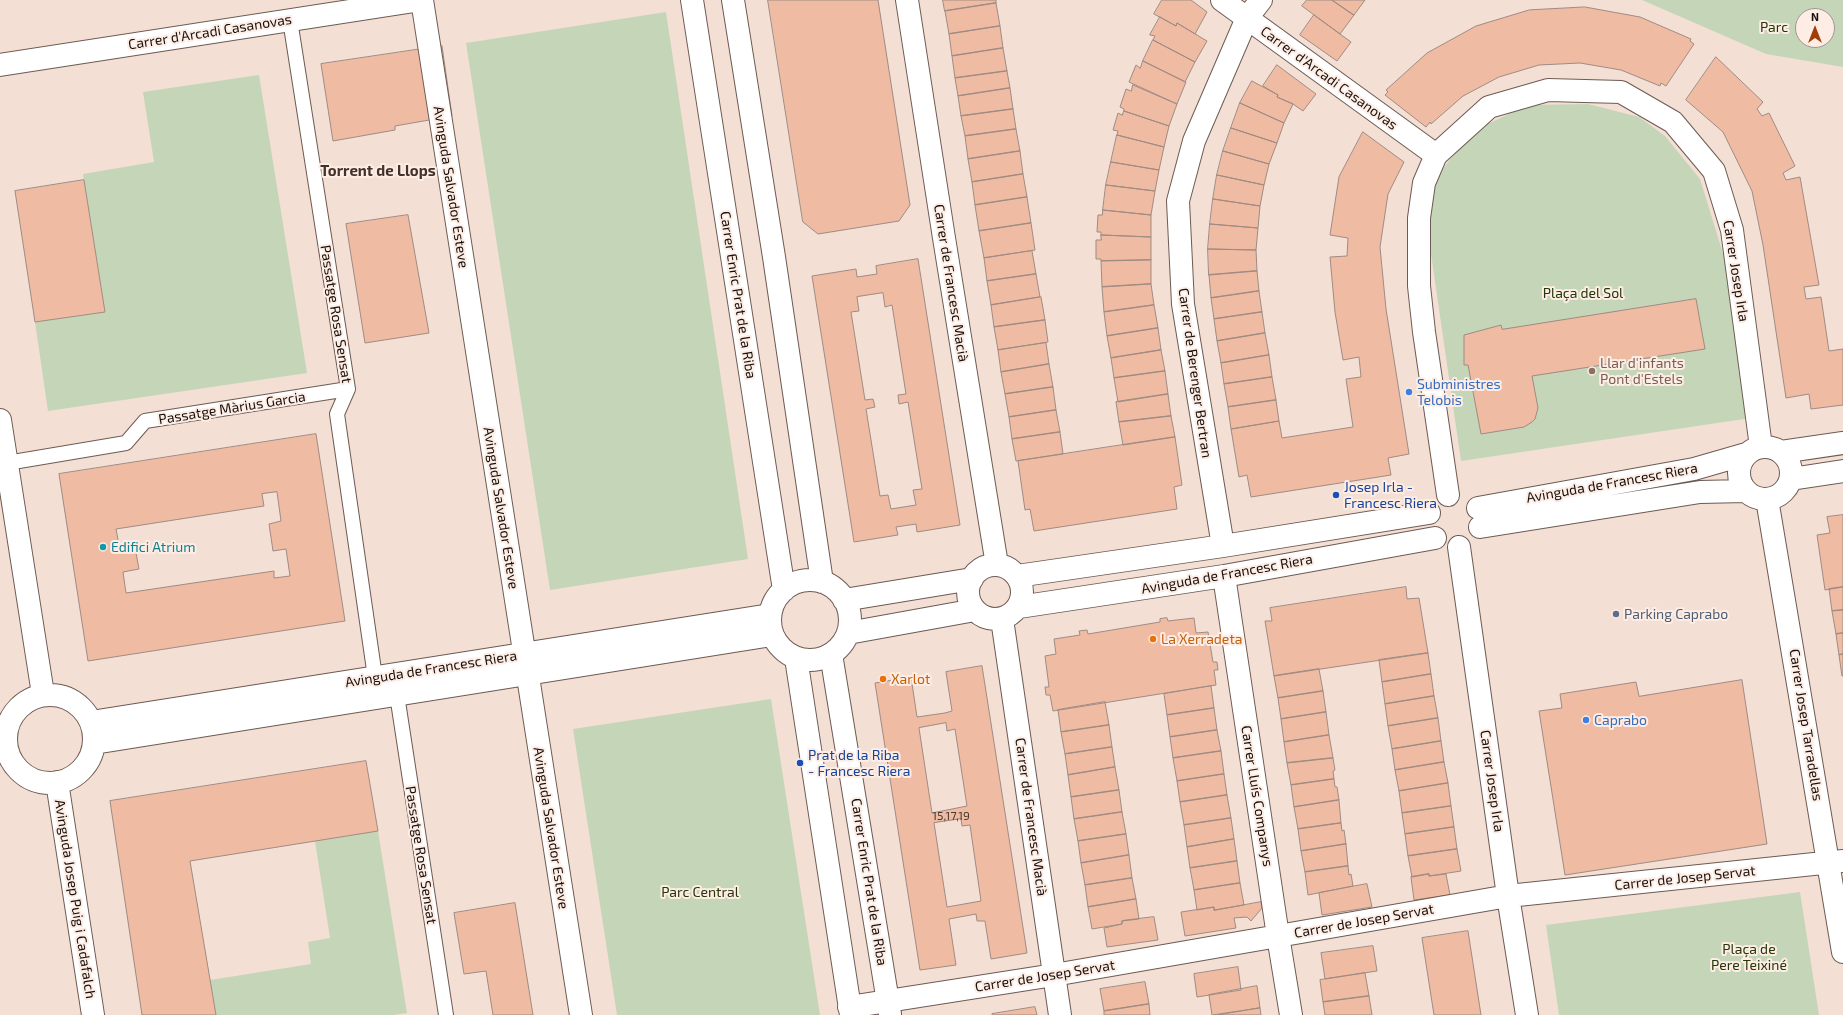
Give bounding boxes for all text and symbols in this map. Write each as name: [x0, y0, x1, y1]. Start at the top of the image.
north arrow: [1795, 8, 1835, 48]
text: N: [1811, 10, 1819, 23]
street label: Carrer d'Arcadi Casanovas: [127, 11, 293, 53]
park label: Parc: [1760, 19, 1788, 35]
street label: Carrer d'Arcadi Casanovas: [1257, 23, 1401, 133]
street label: Avinguda Salvador Esteve: [430, 105, 472, 269]
district label: Torrent de Llops: [320, 162, 436, 180]
street label: Carrer de Francesc Macià: [930, 203, 972, 363]
street label: Carrer Enric Prat de la Riba: [716, 210, 760, 380]
street label: Carrer Josep Irla: [1720, 219, 1752, 323]
street label: Passatge Rosa Sensat: [317, 244, 355, 384]
park label: Plaça del Sol: [1543, 285, 1623, 301]
street label: Carrer de Berenger Bertran: [1175, 287, 1215, 459]
place label: Llar d'infants Pont d'Estels: [1600, 355, 1684, 388]
marker: Llar d'infants Pont d'Estels: [1587, 366, 1597, 376]
place label: Subministres Telobis: [1417, 376, 1501, 408]
marker: Subministres Telobis: [1404, 387, 1414, 397]
street label: Passatge Màrius Garcia: [157, 388, 307, 428]
street label: Avinguda Salvador Esteve: [480, 426, 522, 590]
street label: Avinguda de Francesc Riera: [1525, 460, 1699, 506]
place label: Josep Irla - Francesc Riera: [1344, 479, 1437, 512]
marker: Josep Irla - Francesc Riera: [1331, 490, 1341, 500]
place label: Edifici Atrium: [111, 539, 195, 555]
marker: Edifici Atrium: [98, 542, 108, 552]
street label: Avinguda de Francesc Riera: [1140, 551, 1314, 597]
place label: Parking Caprabo: [1624, 606, 1728, 622]
marker: Parking Caprabo: [1611, 609, 1621, 619]
place label: La Xerradeta: [1161, 631, 1242, 647]
marker: La Xerradeta: [1148, 634, 1158, 644]
street label: Avinguda de Francesc Riera: [344, 647, 518, 691]
street label: Carrer Josep Tarradellas: [1786, 648, 1826, 802]
place label: Xarlot: [891, 671, 930, 687]
marker: Xarlot: [878, 674, 888, 684]
place label: Caprabo: [1594, 712, 1647, 728]
marker: Caprabo: [1581, 715, 1591, 725]
street label: Carrer Lluís Companys: [1238, 724, 1276, 868]
street label: Carrer Josep Irla: [1477, 729, 1507, 833]
street label: Carrer de Francesc Macià: [1012, 737, 1050, 897]
street label: Avinguda Salvador Esteve: [530, 746, 572, 910]
place label: Prat de la Riba - Francesc Riera: [808, 747, 910, 780]
marker: Prat de la Riba - Francesc Riera: [795, 758, 805, 768]
street label: Passatge Rosa Sensat: [402, 785, 440, 925]
street label: Carrer Enric Prat de la Riba: [847, 797, 891, 967]
street label: Avinguda Josep Puig i Cadafalch: [51, 798, 99, 1000]
house number: 15,17,19: [932, 809, 970, 823]
street label: Carrer de Josep Servat: [1614, 862, 1756, 894]
park label: Parc Central: [661, 884, 739, 900]
street label: Carrer de Josep Servat: [1293, 900, 1435, 942]
park label: Plaça de Pere Teixiné: [1711, 941, 1787, 974]
street label: Carrer de Josep Servat: [974, 957, 1116, 995]

